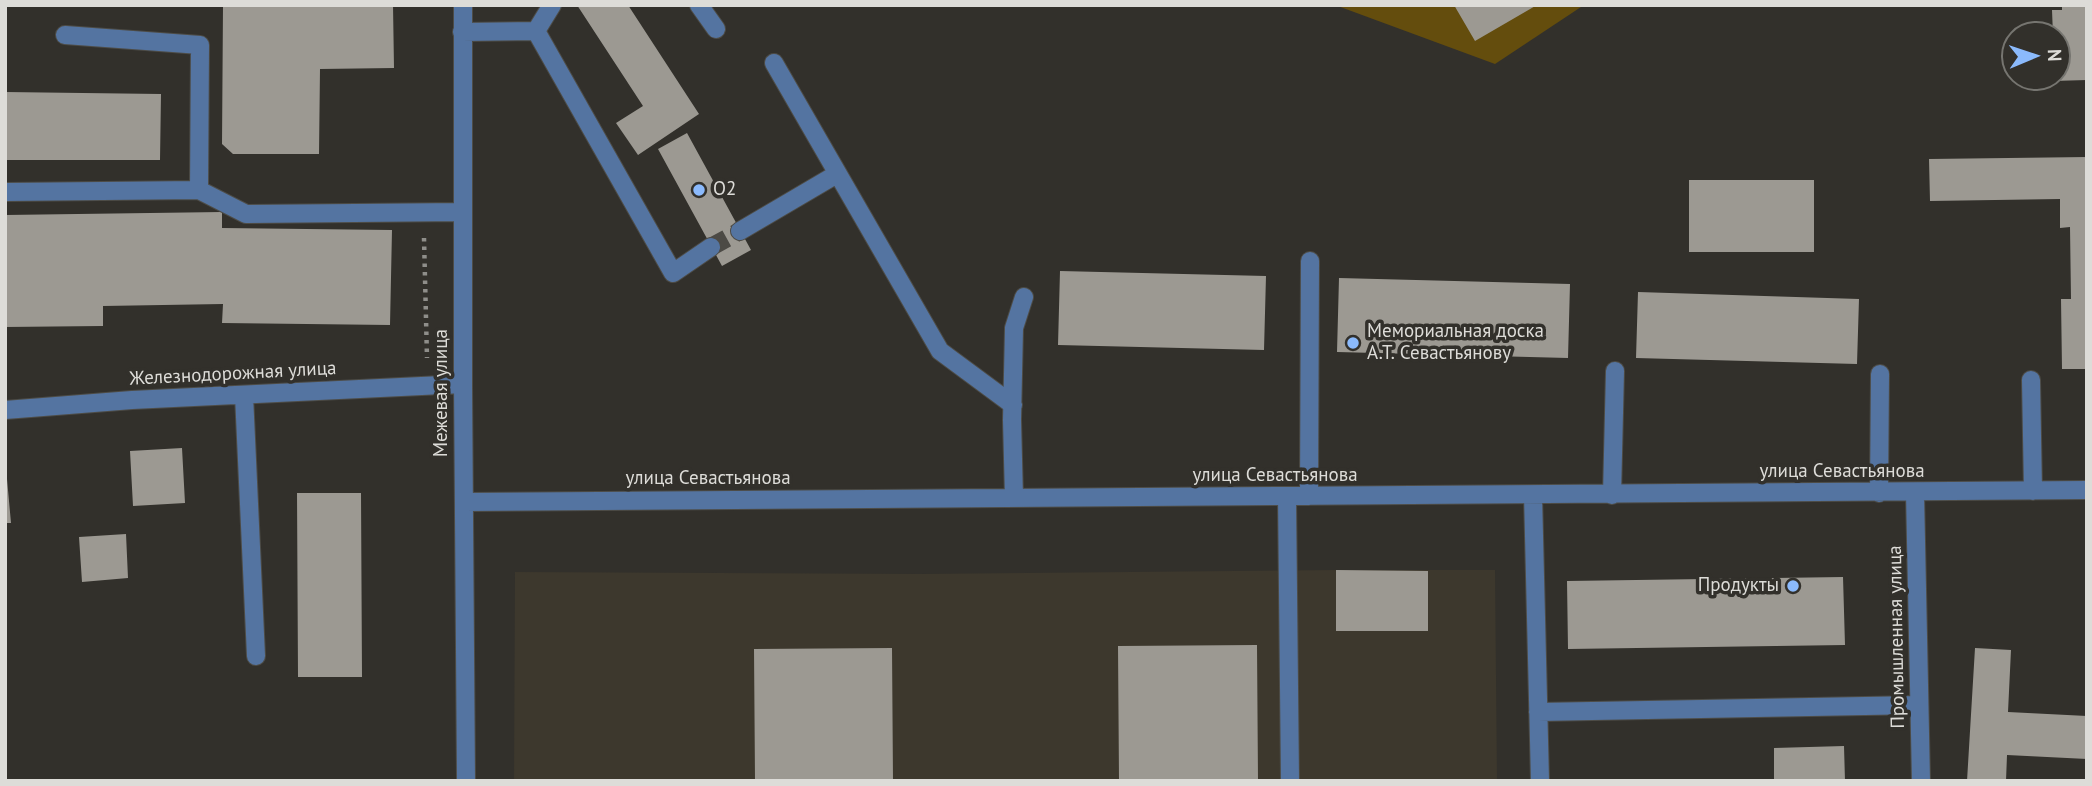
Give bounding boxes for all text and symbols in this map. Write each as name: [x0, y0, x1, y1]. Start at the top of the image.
north arrow: [2001, 21, 2071, 91]
text: N: [2043, 49, 2067, 62]
place label: O2: [713, 179, 736, 201]
marker: O2: [691, 182, 707, 198]
place label: Мемориальная доска А.Т. Севастьянову: [1367, 321, 1544, 365]
street label: Межевая улица: [431, 329, 453, 457]
marker: Мемориальная доска А.Т. Севастьянову: [1345, 335, 1361, 351]
street label: Железнодорожная улица: [129, 357, 337, 391]
street label: улица Севастьянова: [1759, 461, 1925, 483]
street label: улица Севастьянова: [1192, 465, 1358, 487]
street label: улица Севастьянова: [625, 468, 791, 490]
street label: Промышленная улица: [1884, 545, 1910, 729]
place label: Продукты: [1698, 575, 1779, 597]
marker: Продукты: [1785, 578, 1801, 594]

